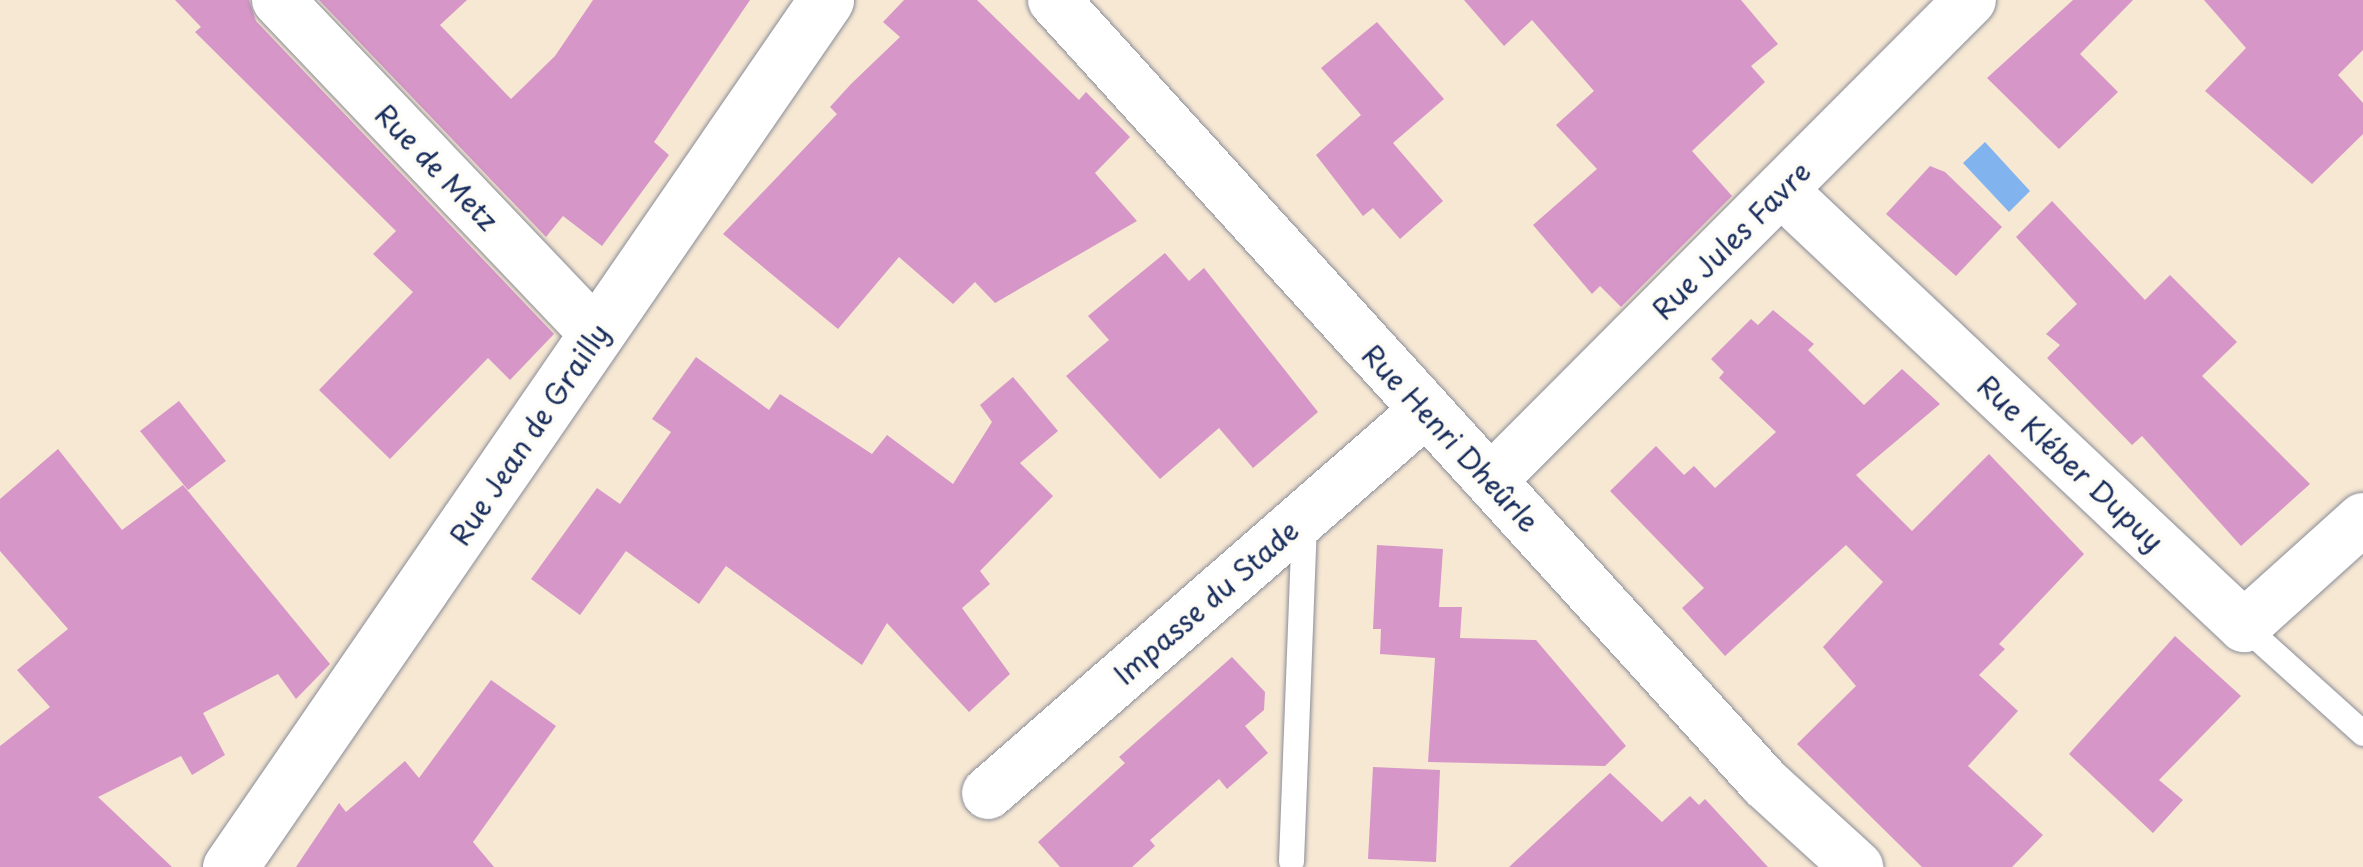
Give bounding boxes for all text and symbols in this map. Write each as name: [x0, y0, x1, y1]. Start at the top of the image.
street label: Rue de Metz: [367, 95, 507, 239]
street label: Rue Jules Favre: [1644, 153, 1818, 327]
street label: Rue Jean de Grailly: [441, 314, 617, 554]
street label: Rue Henri Dheûrle: [1354, 335, 1548, 541]
street label: Rue Kléber Dupuy: [1970, 367, 2172, 559]
street label: Impasse du Stade: [1106, 512, 1306, 692]

